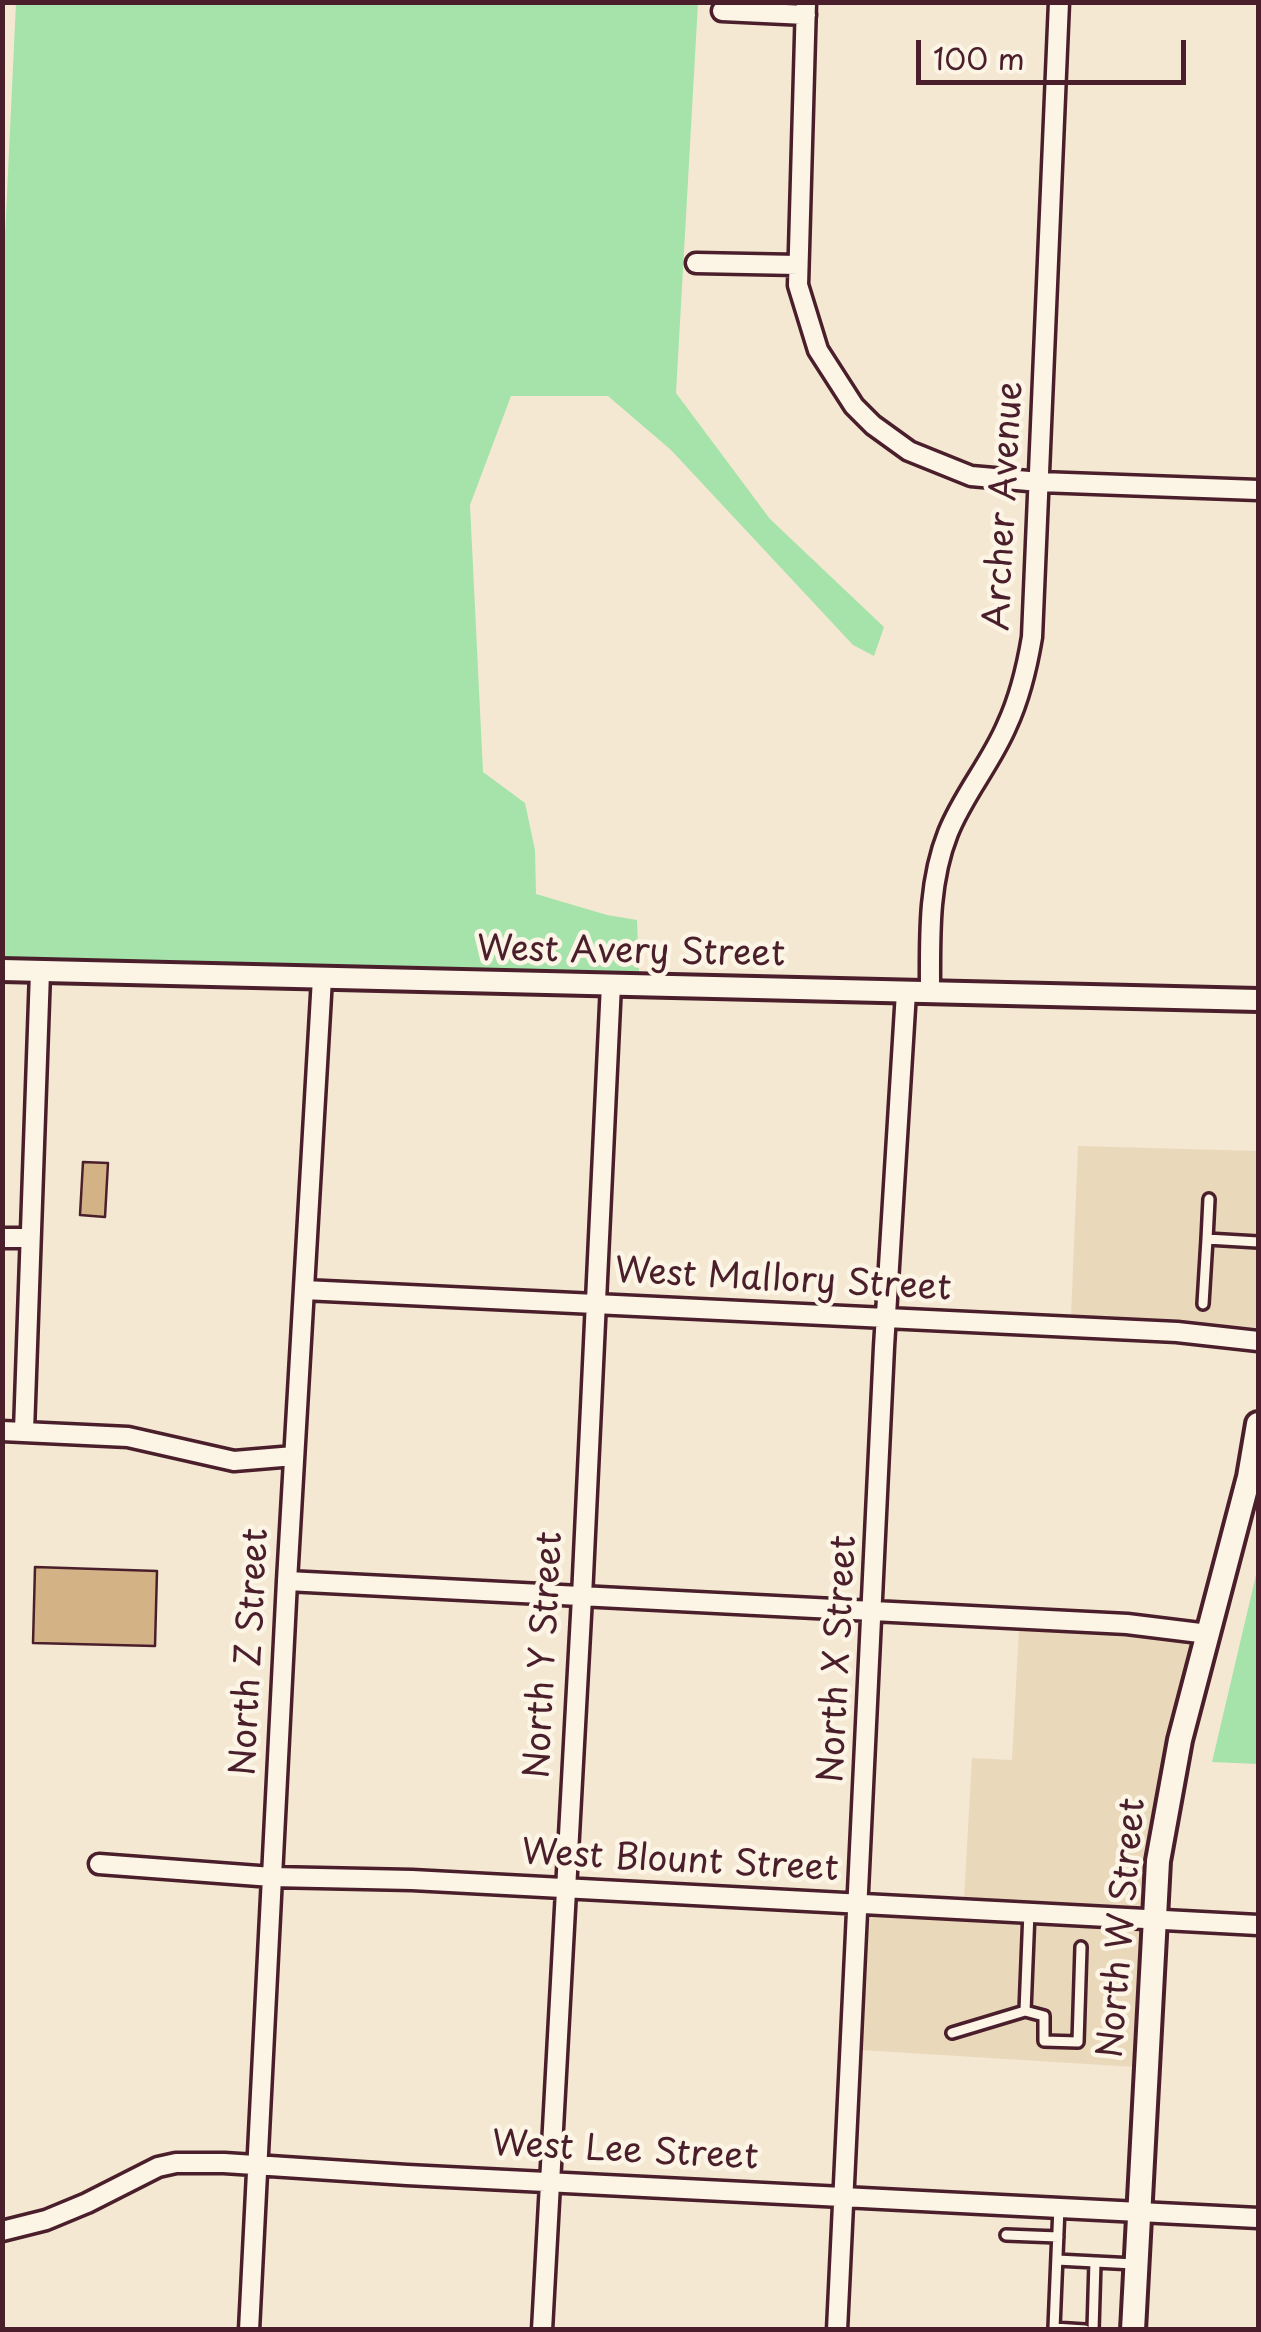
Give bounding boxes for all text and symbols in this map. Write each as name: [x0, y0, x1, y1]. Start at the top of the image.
scale bar: [921, 20, 1191, 82]
text: 100 m: [933, 35, 1025, 80]
street label: Archer Avenue: [977, 380, 1033, 632]
street label: West Avery Street: [476, 929, 786, 977]
street label: West Mallory Street: [614, 1251, 952, 1311]
street label: North Z Street: [224, 1527, 278, 1777]
street label: North Y Street: [518, 1530, 572, 1780]
street label: North X Street: [812, 1534, 866, 1784]
street label: North W Street: [1091, 1796, 1155, 2060]
street label: West Blount Street: [520, 1833, 840, 1891]
street label: West Lee Street: [491, 2124, 759, 2180]

